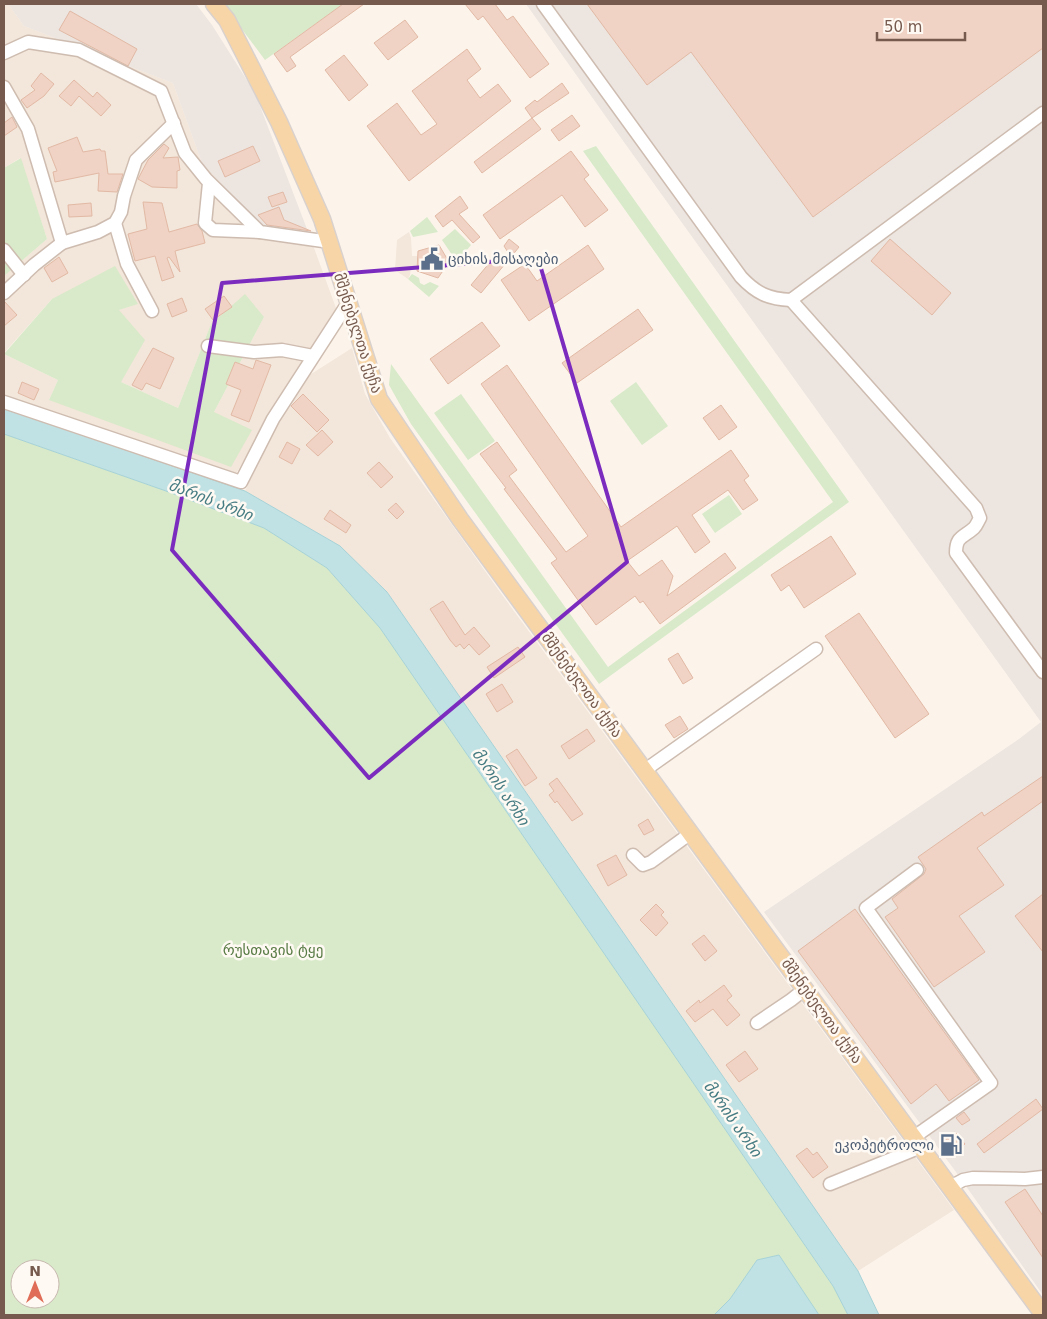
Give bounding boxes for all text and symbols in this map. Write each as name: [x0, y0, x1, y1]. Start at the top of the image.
scale bar: [877, 10, 964, 42]
text: 50 m: [884, 18, 922, 36]
public building icon: ციხის მისაღები: [419, 246, 445, 272]
place label: ციხის მისაღები: [448, 250, 559, 268]
street label: მშენებელთა ქუჩა: [330, 271, 386, 395]
water label: მარის არხი: [166, 475, 257, 525]
street label: მშენებელთა ქუჩა: [538, 629, 626, 741]
water label: მარის არხი: [468, 745, 535, 830]
park label: რუსთავის ტყე: [223, 941, 323, 959]
street label: მშენებელთა ქუჩა: [778, 955, 866, 1067]
water label: მარის არხი: [700, 1077, 767, 1162]
fuel station icon: ეკოპეტროლი: [938, 1132, 964, 1158]
place label: ეკოპეტროლი: [834, 1136, 934, 1154]
north arrow: [10, 1259, 60, 1309]
text: N: [29, 1263, 41, 1279]

